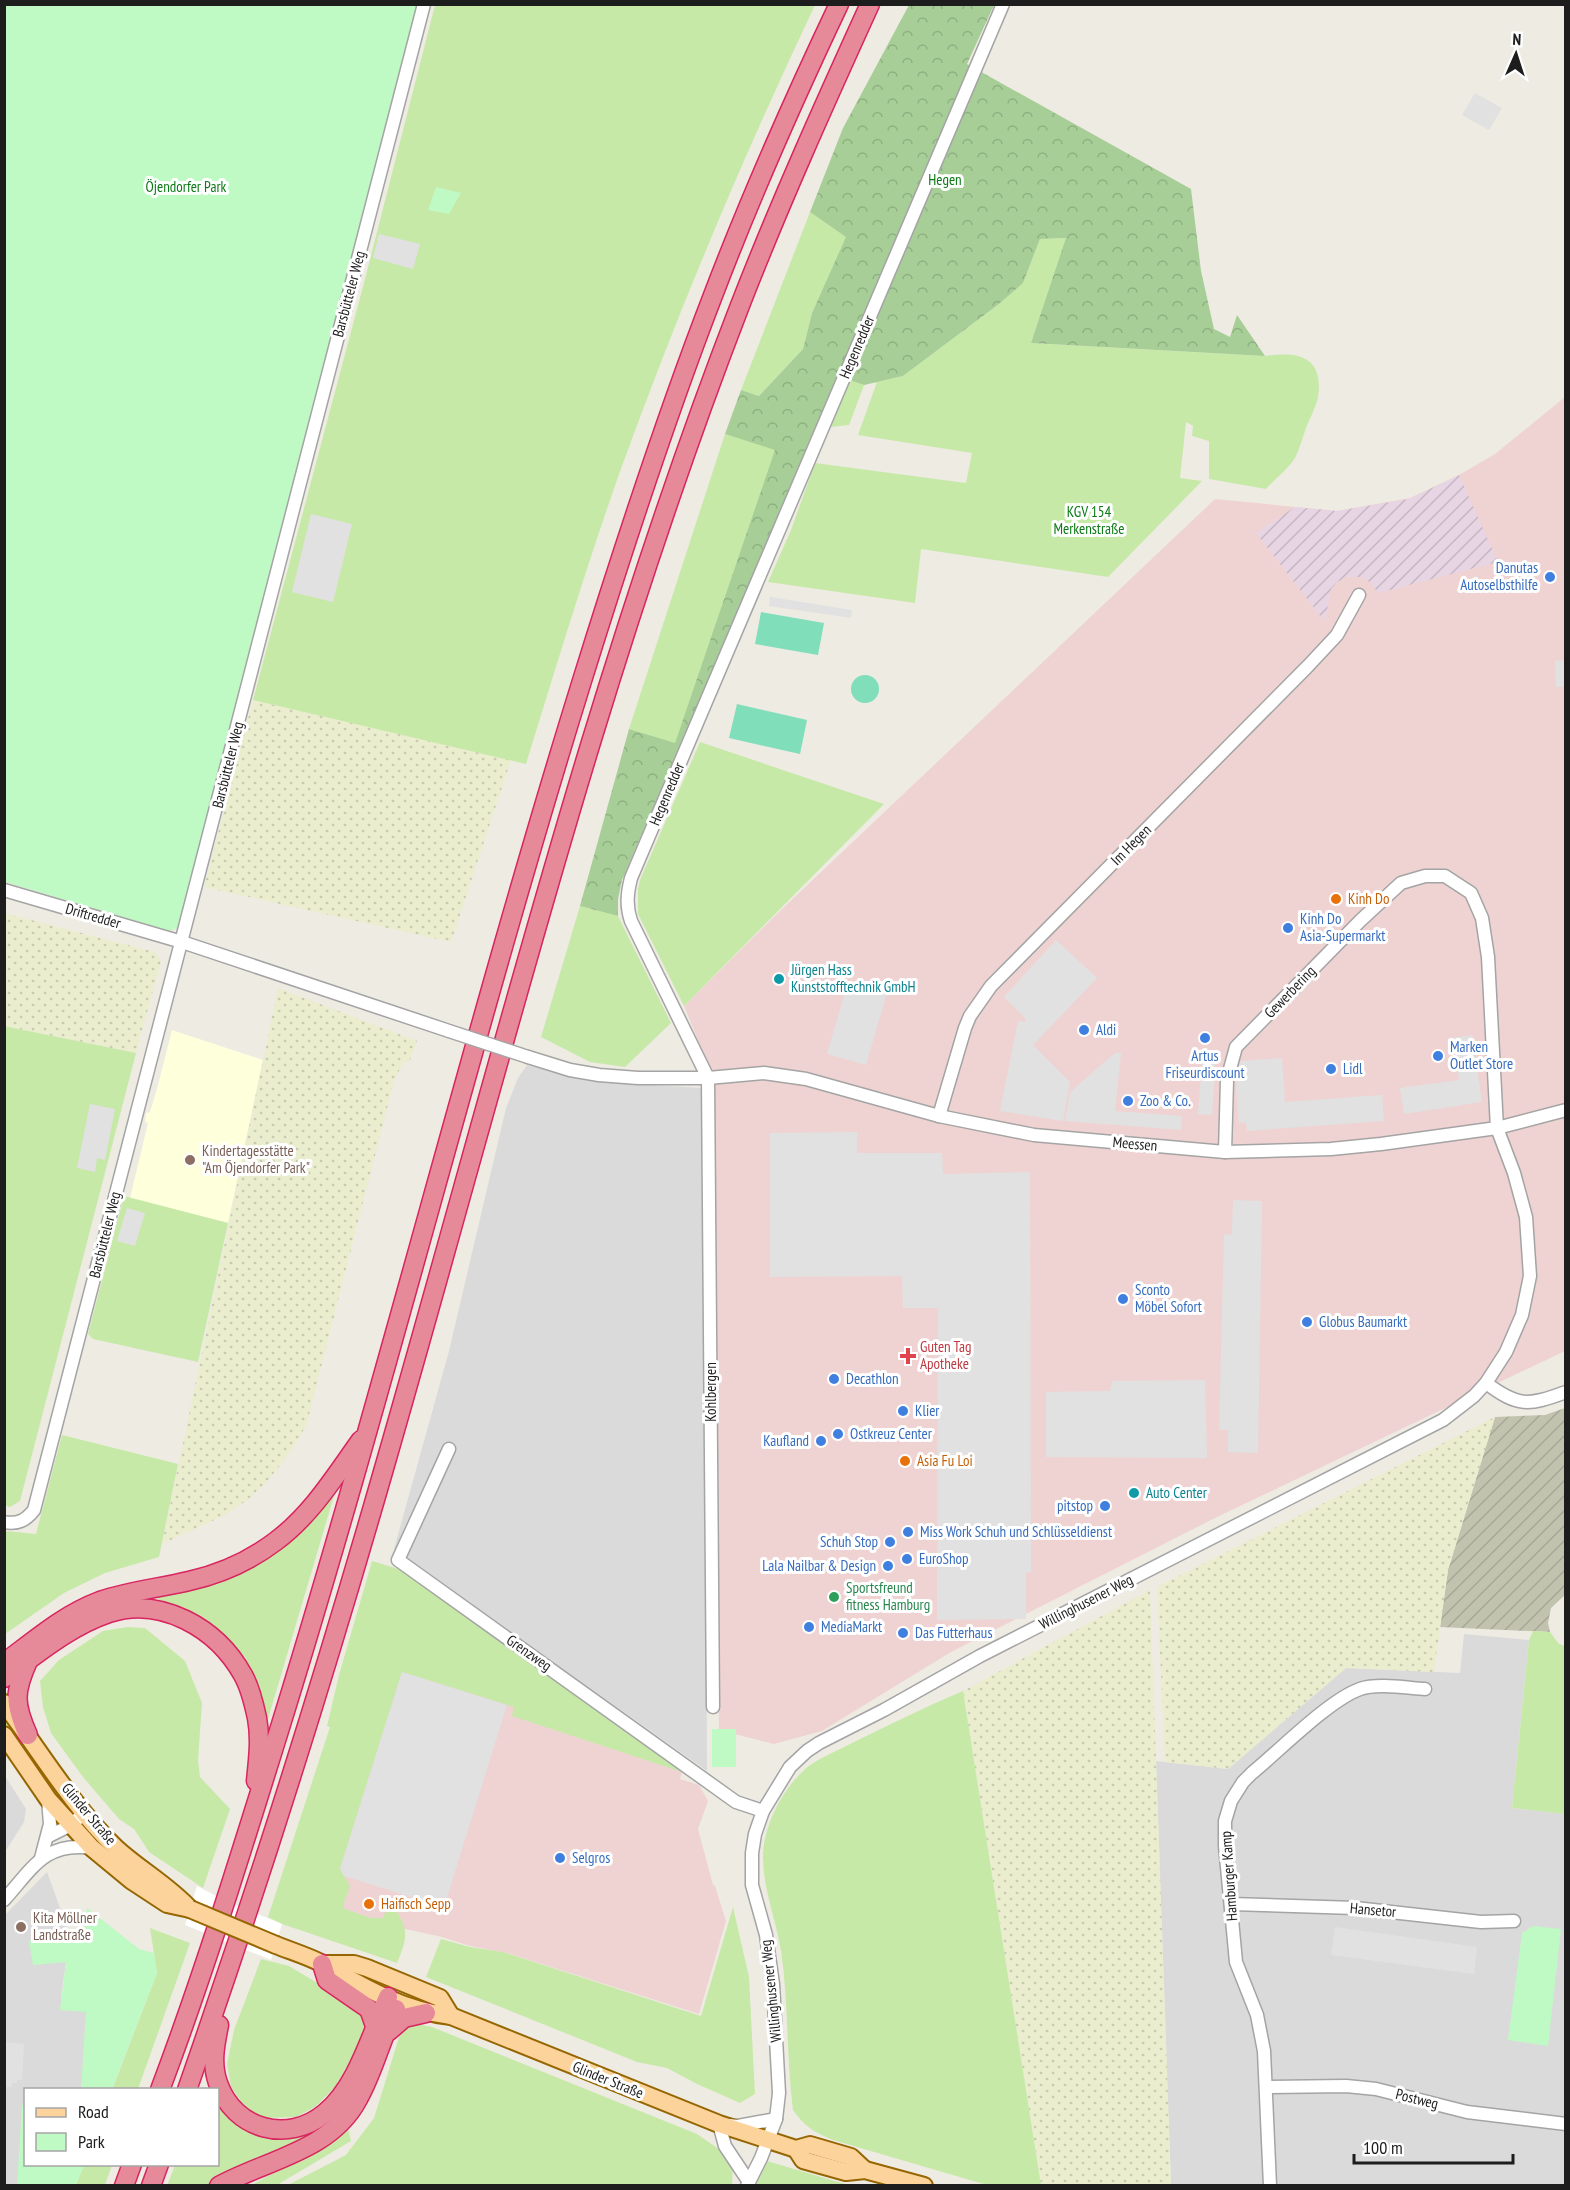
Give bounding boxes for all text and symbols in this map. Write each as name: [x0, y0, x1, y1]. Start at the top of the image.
north arrow: [1486, 24, 1546, 84]
text: N: [1512, 29, 1522, 49]
park label: Hegen: [928, 170, 962, 189]
park label: Öjendorfer Park: [146, 177, 227, 196]
street label: Barsbütteler Weg: [328, 249, 369, 339]
street label: Hegenredder: [835, 311, 879, 381]
park label: KGV 154 Merkenstraße: [1053, 502, 1125, 538]
place label: Danutas Autoselbsthilfe: [1460, 558, 1538, 594]
marker: Danutas Autoselbsthilfe: [1543, 570, 1557, 584]
street label: Barsbütteler Weg: [208, 720, 247, 810]
street label: Hegenredder: [645, 758, 689, 828]
street label: Im Hegen: [1106, 820, 1155, 869]
place label: Kinh Do: [1348, 889, 1389, 908]
marker: Kinh Do: [1329, 892, 1343, 906]
street label: Driftredder: [63, 899, 124, 933]
place label: Kinh Do Asia-Supermarkt: [1300, 909, 1385, 945]
marker: Kinh Do Asia-Supermarkt: [1281, 921, 1295, 935]
place label: Jürgen Hass Kunststofftechnik GmbH: [790, 960, 916, 996]
street label: Gewerbering: [1260, 961, 1319, 1022]
marker: Jürgen Hass Kunststofftechnik GmbH: [772, 972, 786, 986]
place label: Aldi: [1096, 1020, 1116, 1039]
marker: Aldi: [1077, 1023, 1091, 1037]
marker: Artus Friseurdiscount: [1198, 1031, 1212, 1045]
place label: Marken Outlet Store: [1450, 1037, 1513, 1073]
place label: Artus Friseurdiscount: [1165, 1046, 1245, 1082]
marker: Marken Outlet Store: [1431, 1049, 1445, 1063]
place label: Lidl: [1343, 1059, 1363, 1078]
marker: Lidl: [1324, 1062, 1338, 1076]
place label: Zoo & Co.: [1140, 1091, 1191, 1110]
marker: Zoo & Co.: [1121, 1094, 1135, 1108]
street label: Meessen: [1112, 1132, 1158, 1155]
place label: Kindertagesstätte "Am Öjendorfer Park": [202, 1141, 310, 1177]
marker: Kindertagesstätte "Am Öjendorfer Park": [183, 1153, 197, 1167]
street label: Barsbütteler Weg: [85, 1190, 124, 1280]
place label: Sconto Möbel Sofort: [1135, 1280, 1202, 1316]
marker: Sconto Möbel Sofort: [1116, 1292, 1130, 1306]
place label: Globus Baumarkt: [1319, 1312, 1407, 1331]
marker: Globus Baumarkt: [1300, 1315, 1314, 1329]
place label: Guten Tag Apotheke: [920, 1337, 971, 1373]
marker: Guten Tag Apotheke: [901, 1349, 915, 1363]
street label: Kohlbergen: [701, 1362, 720, 1422]
place label: Decathlon: [846, 1369, 899, 1388]
marker: Decathlon: [827, 1372, 841, 1386]
place label: Klier: [915, 1401, 940, 1420]
marker: Klier: [896, 1404, 910, 1418]
place label: Ostkreuz Center: [850, 1424, 933, 1443]
marker: Ostkreuz Center: [831, 1427, 845, 1441]
place label: Kaufland: [763, 1431, 809, 1450]
marker: Kaufland: [814, 1434, 828, 1448]
place label: Asia Fu Loi: [917, 1451, 973, 1470]
marker: Asia Fu Loi: [898, 1454, 912, 1468]
place label: Auto Center: [1146, 1483, 1208, 1502]
marker: Auto Center: [1127, 1486, 1141, 1500]
place label: pitstop: [1057, 1496, 1093, 1515]
marker: pitstop: [1098, 1499, 1112, 1513]
place label: Miss Work Schuh und Schlüsseldienst: [920, 1522, 1112, 1541]
marker: Miss Work Schuh und Schlüsseldienst: [901, 1525, 915, 1539]
place label: Schuh Stop: [820, 1532, 878, 1551]
marker: Schuh Stop: [883, 1535, 897, 1549]
place label: EuroShop: [919, 1549, 969, 1568]
marker: EuroShop: [900, 1552, 914, 1566]
place label: Lala Nailbar & Design: [762, 1556, 876, 1575]
marker: Lala Nailbar & Design: [881, 1559, 895, 1573]
street label: Willinghusener Weg: [1036, 1570, 1136, 1633]
place label: Sportsfreund fitness Hamburg: [846, 1578, 930, 1614]
marker: Sportsfreund fitness Hamburg: [827, 1590, 841, 1604]
place label: MediaMarkt: [821, 1617, 882, 1636]
marker: MediaMarkt: [802, 1620, 816, 1634]
place label: Das Futterhaus: [915, 1623, 992, 1642]
marker: Das Futterhaus: [896, 1626, 910, 1640]
street label: Grenzweg: [503, 1630, 556, 1675]
street label: Glinder Straße: [58, 1779, 121, 1848]
street label: Hamburger Kamp: [1216, 1830, 1241, 1922]
place label: Selgros: [572, 1848, 610, 1867]
marker: Selgros: [553, 1851, 567, 1865]
place label: Haifisch Sepp: [381, 1894, 451, 1913]
marker: Haifisch Sepp: [362, 1897, 376, 1911]
street label: Hansetor: [1349, 1898, 1398, 1921]
place label: Kita Möllner Landstraße: [33, 1908, 98, 1944]
marker: Kita Möllner Landstraße: [14, 1920, 28, 1934]
street label: Willinghusener Weg: [756, 1939, 785, 2043]
street label: Glinder Straße: [570, 2057, 646, 2102]
street label: Postweg: [1394, 2084, 1440, 2113]
legend: [24, 2088, 219, 2166]
text: Road: [78, 2100, 109, 2123]
scale bar: [1354, 2127, 1513, 2165]
text: Park: [78, 2130, 105, 2153]
text: 100 m: [1363, 2136, 1403, 2159]

